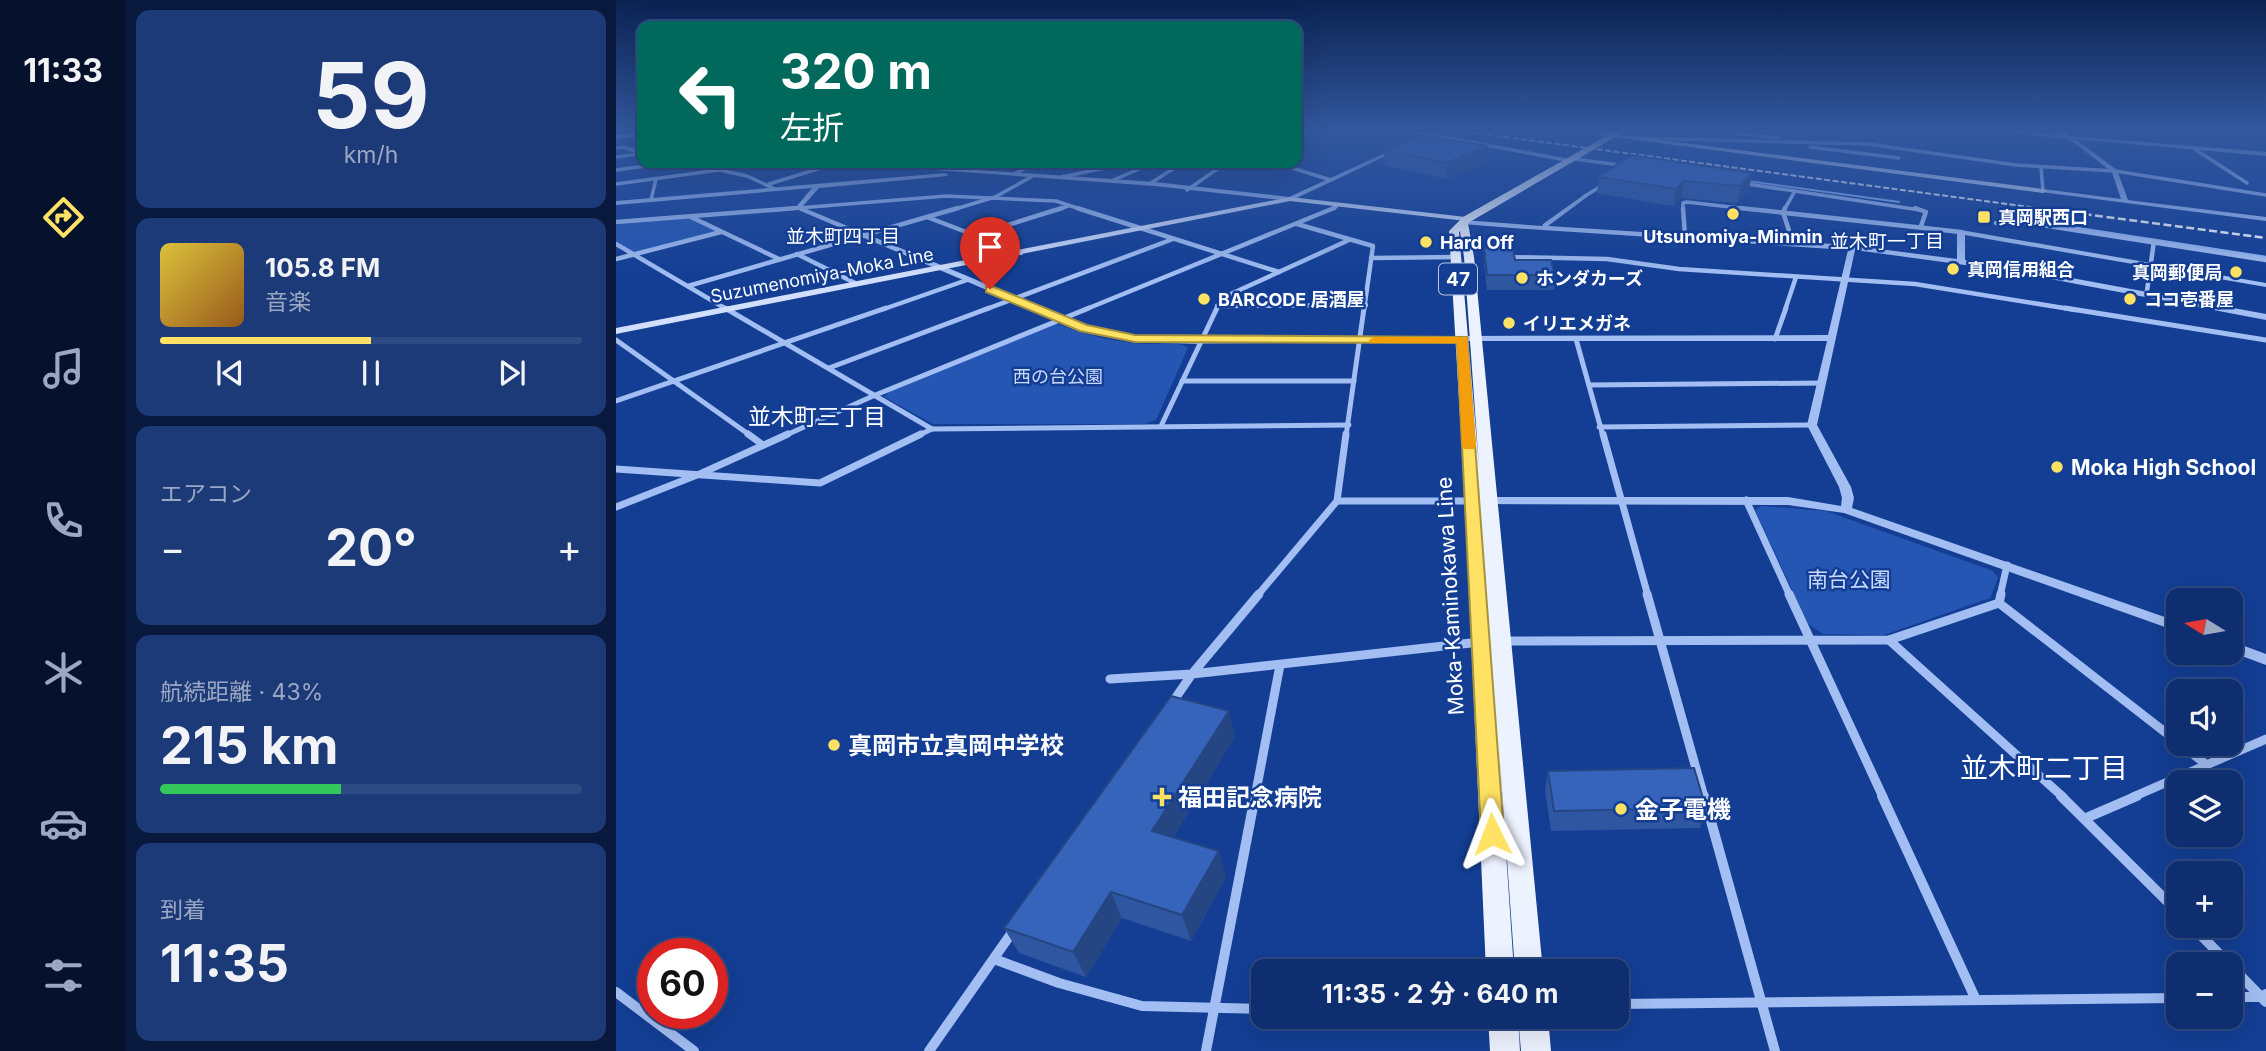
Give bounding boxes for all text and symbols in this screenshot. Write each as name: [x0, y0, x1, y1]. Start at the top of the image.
text: 59: [312, 40, 430, 150]
text: 320 m: [780, 42, 932, 101]
icon: left: [665, 49, 756, 140]
text: 11:33: [23, 51, 103, 90]
text: 左折: [780, 108, 844, 147]
text: km/h: [344, 141, 398, 169]
icon: directions: [39, 193, 88, 242]
marker: Utsunomiya-Minmin: [1725, 206, 1741, 222]
place label: 真岡駅西口: [1998, 207, 2088, 228]
marker: 真岡駅西口: [1976, 209, 1992, 225]
pin: [960, 217, 1020, 289]
district label: 並木町四丁目: [786, 225, 900, 248]
place label: Utsunomiya-Minmin: [1643, 226, 1823, 247]
icon: arrive: [971, 228, 1009, 266]
district label: 並木町一丁目: [1830, 230, 1944, 253]
place label: Hard Off: [1440, 232, 1514, 253]
marker: Hard Off: [1418, 234, 1434, 250]
street label: Suzumenomiya-Moka Line: [709, 243, 935, 307]
text: 105.8 FM: [265, 252, 380, 283]
place label: 真岡信用組合: [1967, 259, 2075, 280]
marker: 真岡信用組合: [1945, 261, 1961, 277]
place label: 真岡郵便局: [2132, 262, 2222, 283]
road number: 47: [1439, 264, 1477, 294]
marker: 真岡郵便局: [2228, 264, 2244, 280]
place label: ホンダカーズ: [1536, 268, 1643, 289]
marker: ホンダカーズ: [1514, 270, 1530, 286]
text: 音楽: [265, 288, 311, 316]
place label: BARCODE 居酒屋: [1218, 289, 1365, 310]
place label: ココ壱番屋: [2144, 289, 2234, 310]
marker: BARCODE 居酒屋: [1196, 291, 1212, 307]
marker: ココ壱番屋: [2122, 291, 2138, 307]
place label: イリエメガネ: [1523, 313, 1631, 334]
marker: イリエメガネ: [1501, 315, 1517, 331]
icon: music: [39, 344, 88, 393]
icon: previous: [211, 354, 249, 392]
icon: pause: [352, 354, 390, 392]
icon: next: [493, 354, 531, 392]
park label: 西の台公園: [1013, 366, 1103, 387]
district label: 並木町三丁目: [748, 403, 886, 431]
place label: Moka High School: [2071, 455, 2256, 480]
marker: Moka High School: [2049, 459, 2065, 475]
street label: Moka-Kaminokawa Line: [1431, 476, 1469, 716]
text: エアコン: [160, 480, 252, 508]
icon: phone: [39, 496, 88, 545]
text: 20°: [325, 516, 417, 579]
text: −: [160, 525, 185, 571]
text: +: [557, 525, 582, 571]
park label: 南台公園: [1807, 567, 1891, 592]
north arrow: [2166, 588, 2244, 665]
map controls: [2166, 588, 2243, 1029]
icon: climate: [39, 648, 88, 697]
text: 航続距離 · 43%: [160, 678, 323, 706]
button: sound: [2166, 679, 2243, 756]
text: 215 km: [160, 714, 338, 777]
place label: 真岡市立真岡中学校: [848, 731, 1064, 760]
marker: 真岡市立真岡中学校: [826, 737, 842, 753]
district label: 並木町二丁目: [1960, 751, 2128, 785]
button: layers: [2166, 770, 2243, 847]
place label: 福田記念病院: [1178, 783, 1322, 812]
marker: 福田記念病院: [1152, 787, 1172, 807]
place label: 金子電機: [1635, 795, 1731, 824]
position arrow: [1455, 797, 1529, 871]
icon: car: [39, 799, 88, 848]
marker: 金子電機: [1613, 801, 1629, 817]
button: +: [2166, 861, 2243, 938]
text: 到着: [160, 896, 206, 924]
text: 11:35: [160, 932, 289, 995]
speed limit sign: 60: [637, 938, 728, 1029]
icon: filters: [39, 951, 88, 1000]
button: −: [2166, 952, 2243, 1029]
text: 11:35 · 2 分 · 640 m: [1322, 978, 1558, 1009]

